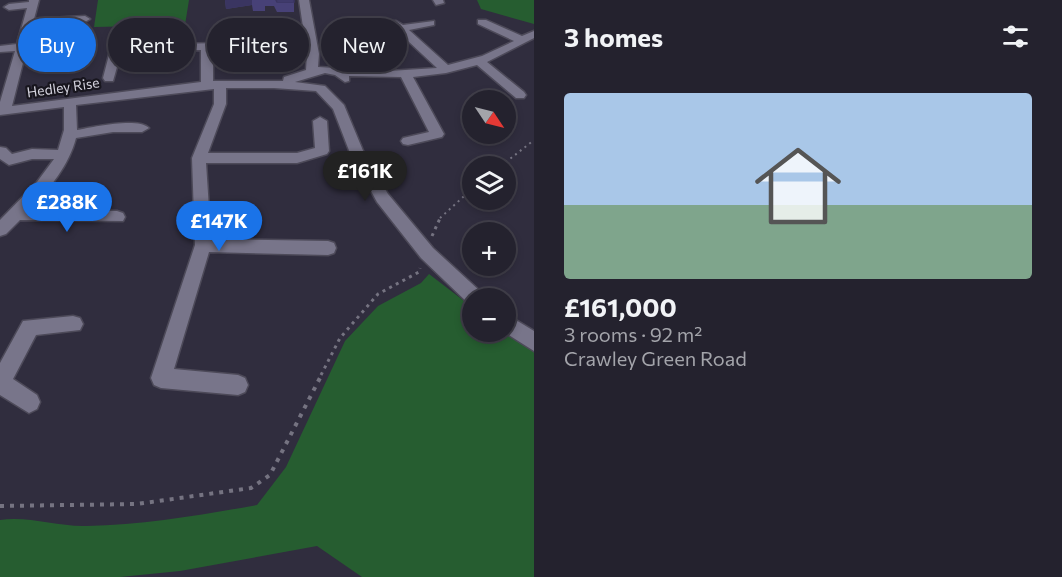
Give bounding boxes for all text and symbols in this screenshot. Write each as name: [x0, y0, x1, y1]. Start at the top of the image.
chip: Buy: [18, 18, 96, 72]
chip: Rent: [108, 18, 195, 72]
chip: Filters: [207, 18, 309, 72]
chip: New: [321, 18, 407, 72]
icon: filters: [999, 20, 1032, 53]
text: 3 homes: [564, 21, 663, 52]
street label: Hedley Rise: [25, 73, 101, 101]
north arrow: [462, 90, 516, 144]
map controls: [462, 90, 516, 342]
icon: home: [744, 132, 852, 240]
pin: £161K: [323, 151, 407, 202]
button: layers: [462, 156, 516, 210]
text: £161K: [337, 158, 393, 182]
pin: £288K: [25, 182, 109, 233]
text: £288K: [36, 189, 98, 213]
pin: £147K: [177, 201, 261, 252]
text: £147K: [190, 208, 248, 232]
button: +: [462, 222, 516, 276]
button: −: [462, 288, 516, 342]
text: £161,000: [564, 291, 677, 322]
text: 3 rooms · 92 m²: [564, 322, 702, 346]
text: Crawley Green Road: [564, 346, 747, 370]

